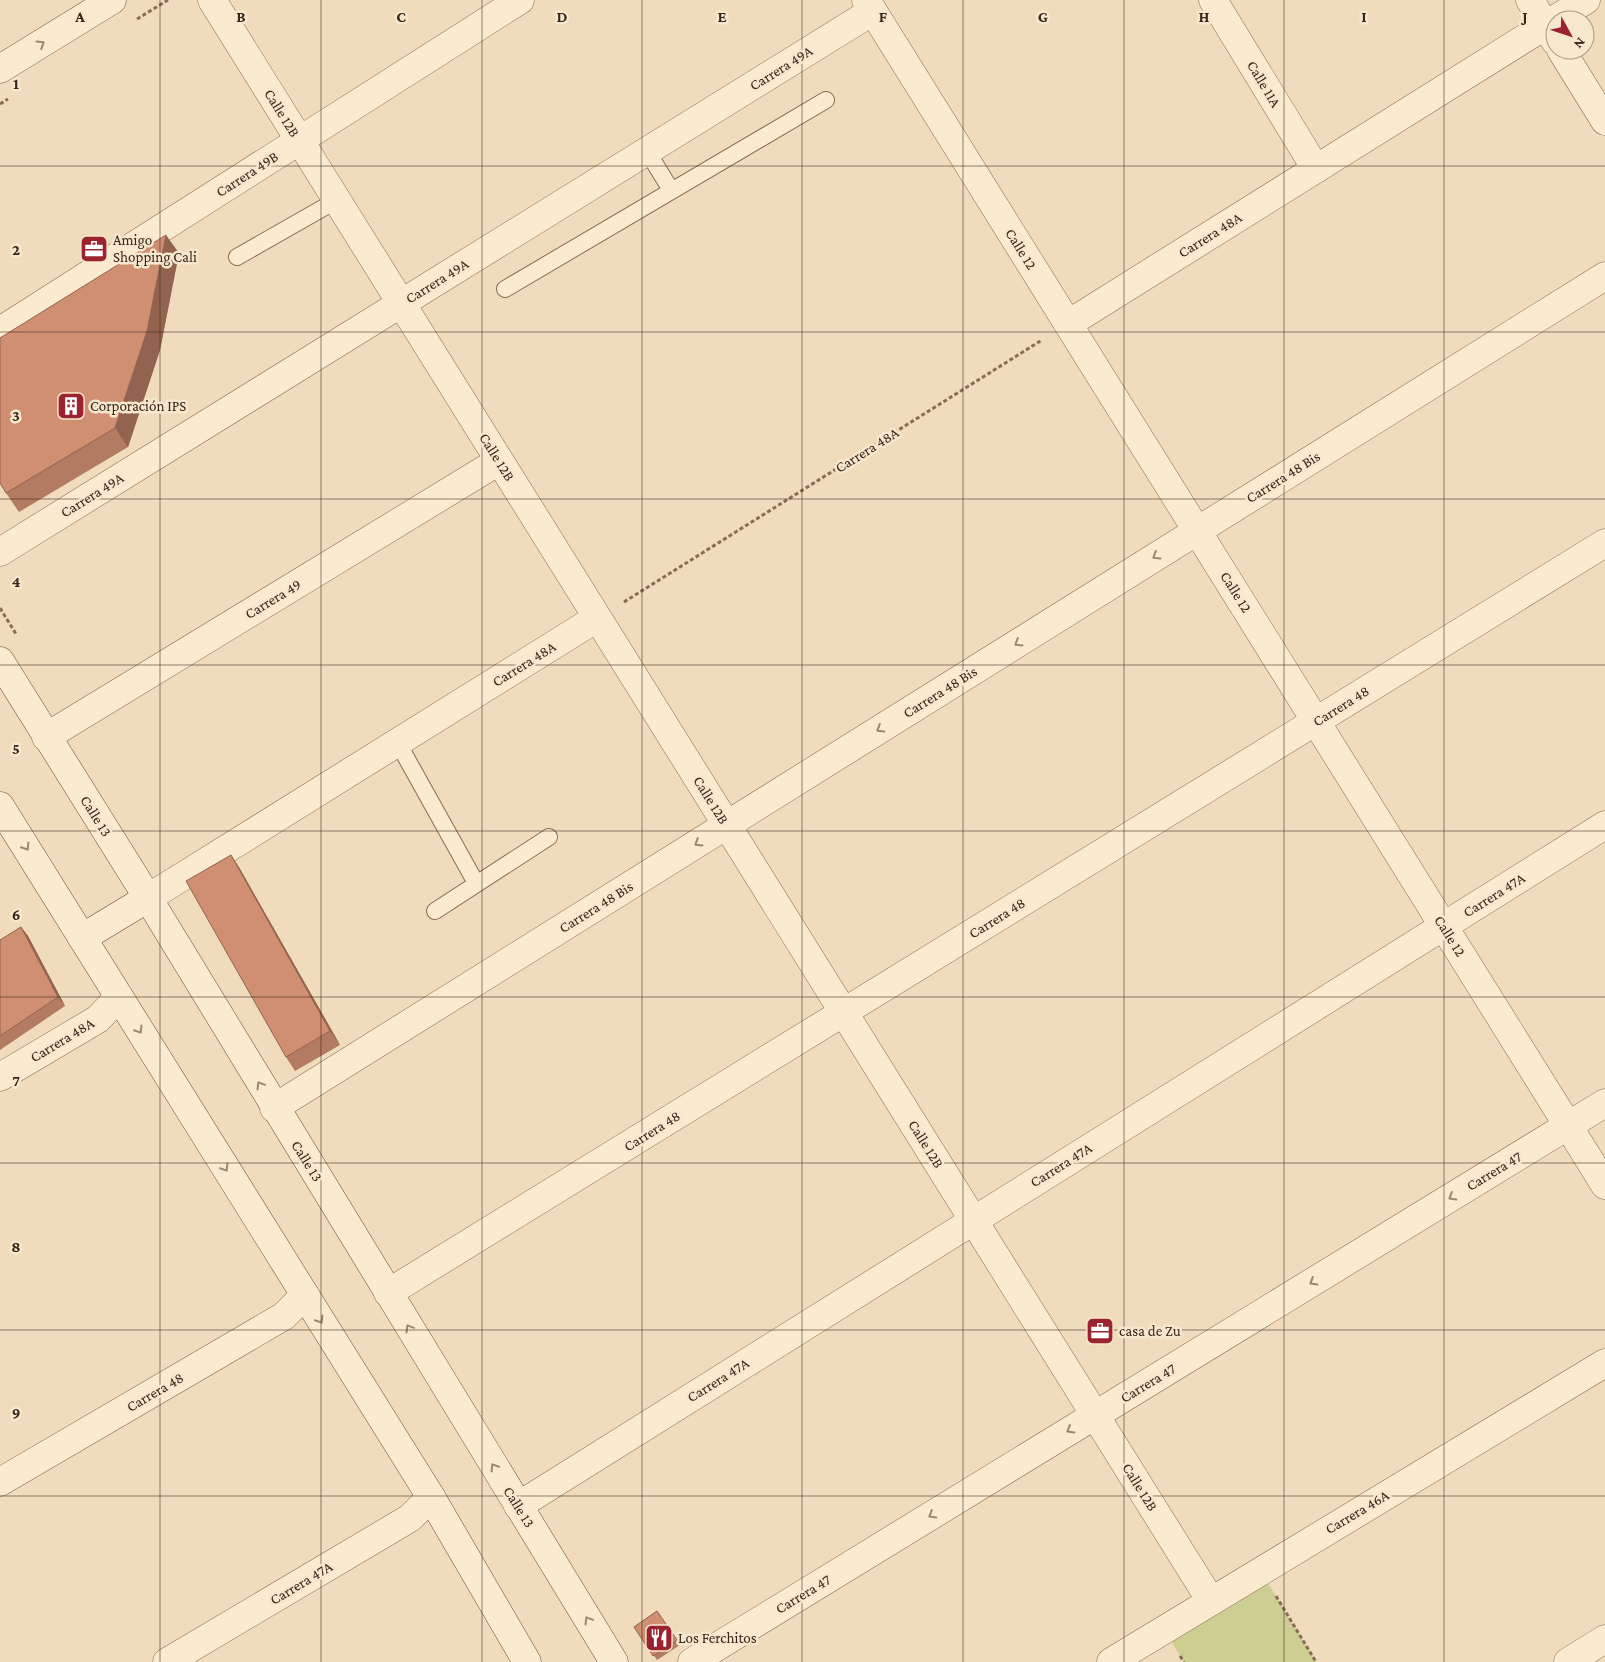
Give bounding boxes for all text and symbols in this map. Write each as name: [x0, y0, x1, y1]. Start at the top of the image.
text: A: [74, 8, 85, 25]
text: B: [236, 8, 246, 25]
text: C: [396, 8, 406, 25]
text: D: [556, 8, 568, 25]
text: E: [717, 8, 727, 25]
text: F: [879, 8, 888, 25]
text: G: [1038, 8, 1048, 25]
text: H: [1199, 8, 1210, 25]
text: I: [1361, 8, 1367, 25]
text: J: [1520, 8, 1528, 25]
north arrow: [1545, 10, 1595, 60]
text: N: [1570, 35, 1589, 53]
one-way arrow: [36, 40, 45, 50]
street label: Carrera 49A: [747, 42, 816, 94]
street label: Calle 11A: [1244, 58, 1284, 111]
text: 1: [13, 75, 19, 92]
street label: Calle 12B: [261, 86, 303, 140]
street label: Carrera 49B: [213, 148, 281, 200]
street label: Carrera 48A: [1175, 209, 1245, 261]
street label: Calle 12: [1002, 226, 1040, 272]
place label: Amigo Shopping Cali: [113, 232, 197, 266]
office icon: Amigo Shopping Cali: [79, 234, 109, 264]
text: 2: [12, 241, 20, 258]
street label: Carrera 49A: [403, 255, 472, 307]
building icon: Corporación IPS: [56, 391, 86, 421]
place label: Corporación IPS: [90, 398, 186, 415]
text: 3: [12, 407, 20, 424]
street label: Carrera 48A: [832, 424, 902, 476]
street label: Calle 12B: [476, 430, 518, 484]
street label: Carrera 48 Bis: [1243, 448, 1323, 506]
street label: Carrera 49A: [58, 469, 127, 521]
one-way arrow: [1152, 550, 1161, 560]
street label: Calle 12: [1217, 569, 1255, 615]
text: 4: [12, 573, 21, 590]
street label: Carrera 49: [242, 576, 304, 622]
one-way arrow: [1015, 636, 1024, 646]
street label: Carrera 48A: [489, 638, 559, 690]
street label: Carrera 48 Bis: [900, 663, 980, 721]
street label: Carrera 48: [1310, 682, 1372, 730]
one-way arrow: [877, 722, 886, 732]
text: 5: [12, 740, 20, 757]
street label: Calle 12B: [690, 773, 732, 827]
street label: Calle 13: [77, 793, 115, 839]
one-way arrow: [695, 837, 704, 846]
one-way arrow: [19, 842, 29, 851]
street label: Carrera 47A: [1460, 870, 1528, 920]
street label: Carrera 48 Bis: [556, 878, 636, 936]
street label: Carrera 48: [966, 894, 1028, 942]
text: 6: [12, 906, 20, 923]
street label: Calle 12: [1431, 913, 1469, 959]
street label: Carrera 48A: [27, 1014, 97, 1065]
one-way arrow: [133, 1024, 143, 1033]
text: 7: [12, 1072, 20, 1089]
one-way arrow: [257, 1082, 267, 1091]
street label: Carrera 48: [621, 1107, 683, 1155]
street label: Calle 12B: [905, 1117, 947, 1171]
street label: Calle 13: [288, 1138, 326, 1184]
street label: Carrera 47A: [1027, 1140, 1095, 1190]
street label: Carrera 47: [1463, 1148, 1525, 1194]
one-way arrow: [219, 1162, 229, 1171]
one-way arrow: [1449, 1190, 1458, 1200]
text: 8: [11, 1238, 21, 1255]
one-way arrow: [1310, 1275, 1319, 1285]
one-way arrow: [314, 1315, 324, 1324]
office icon: casa de Zu: [1085, 1316, 1115, 1346]
place label: casa de Zu: [1119, 1323, 1181, 1339]
one-way arrow: [406, 1325, 416, 1334]
street label: Carrera 47A: [684, 1355, 752, 1405]
street label: Carrera 47: [1117, 1360, 1179, 1406]
street label: Carrera 48: [124, 1369, 186, 1415]
text: 9: [12, 1404, 20, 1421]
one-way arrow: [1067, 1424, 1076, 1434]
street label: Calle 12B: [1119, 1460, 1161, 1514]
one-way arrow: [491, 1463, 501, 1472]
street label: Calle 13: [500, 1484, 538, 1530]
street label: Carrera 46A: [1322, 1487, 1392, 1537]
one-way arrow: [928, 1509, 937, 1519]
street label: Carrera 47A: [267, 1558, 335, 1608]
street label: Carrera 47: [772, 1571, 834, 1617]
one-way arrow: [585, 1617, 595, 1626]
restaurant icon: Los Ferchitos: [644, 1623, 674, 1653]
place label: Los Ferchitos: [678, 1630, 757, 1646]

